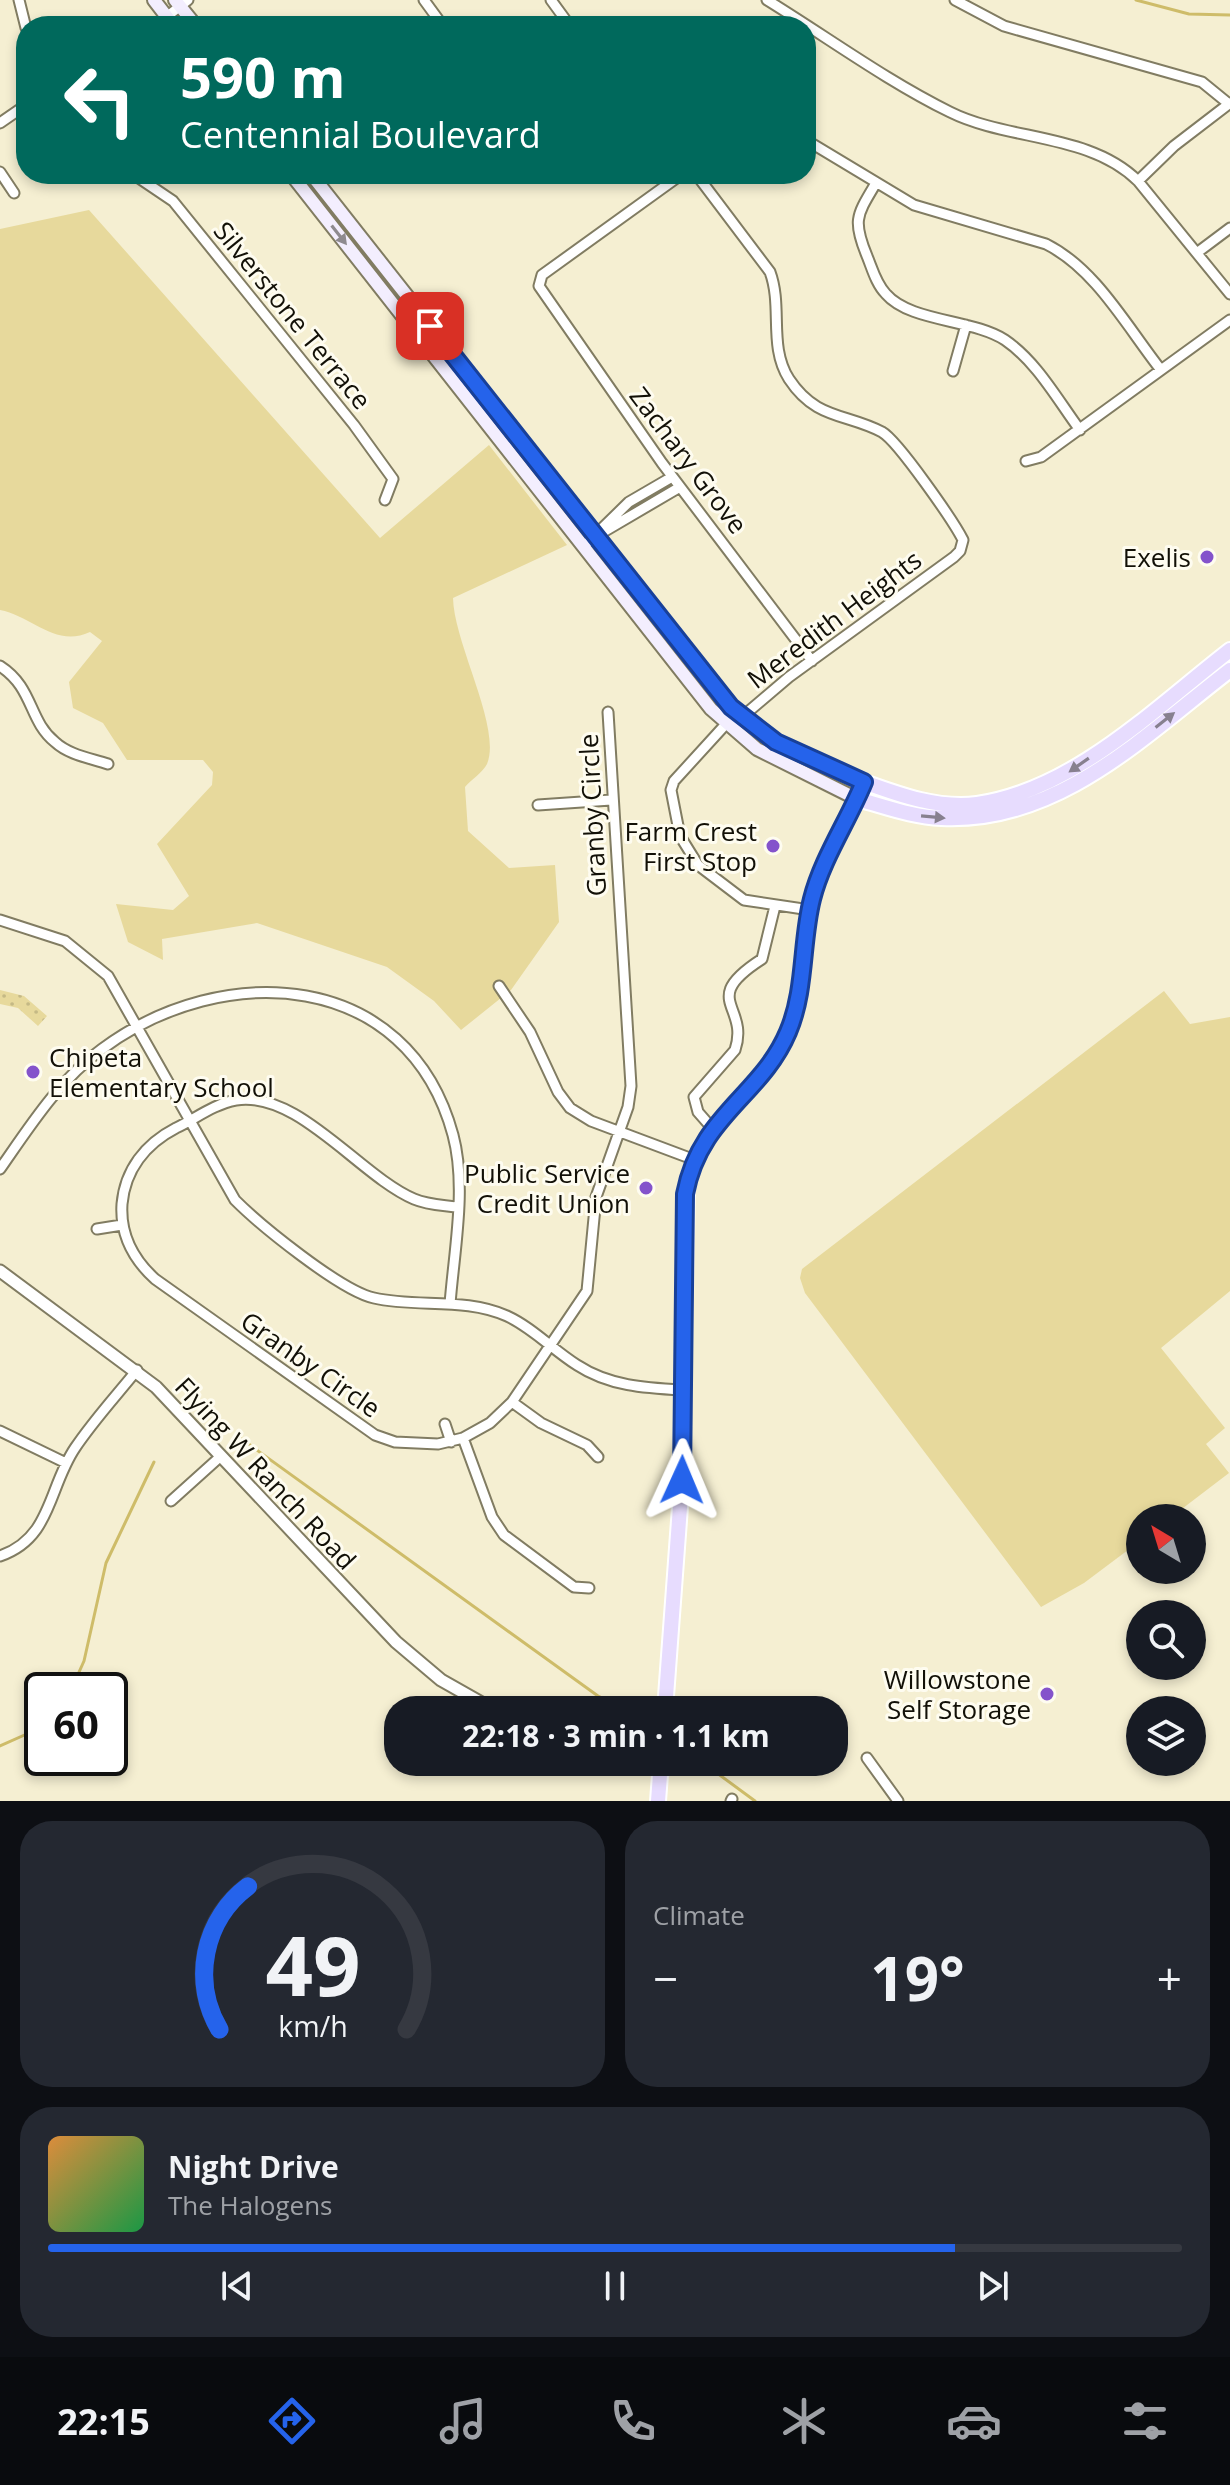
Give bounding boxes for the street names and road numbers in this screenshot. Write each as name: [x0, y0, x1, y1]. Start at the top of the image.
street label: Silverstone Terrace: [206, 214, 380, 416]
street label: Zachary Grove: [622, 379, 756, 541]
street label: Meredith Heights: [739, 542, 929, 696]
street label: Granby Circle: [570, 733, 614, 897]
street label: Granby Circle: [234, 1303, 388, 1425]
street label: Flying W Ranch Road: [167, 1369, 365, 1577]

